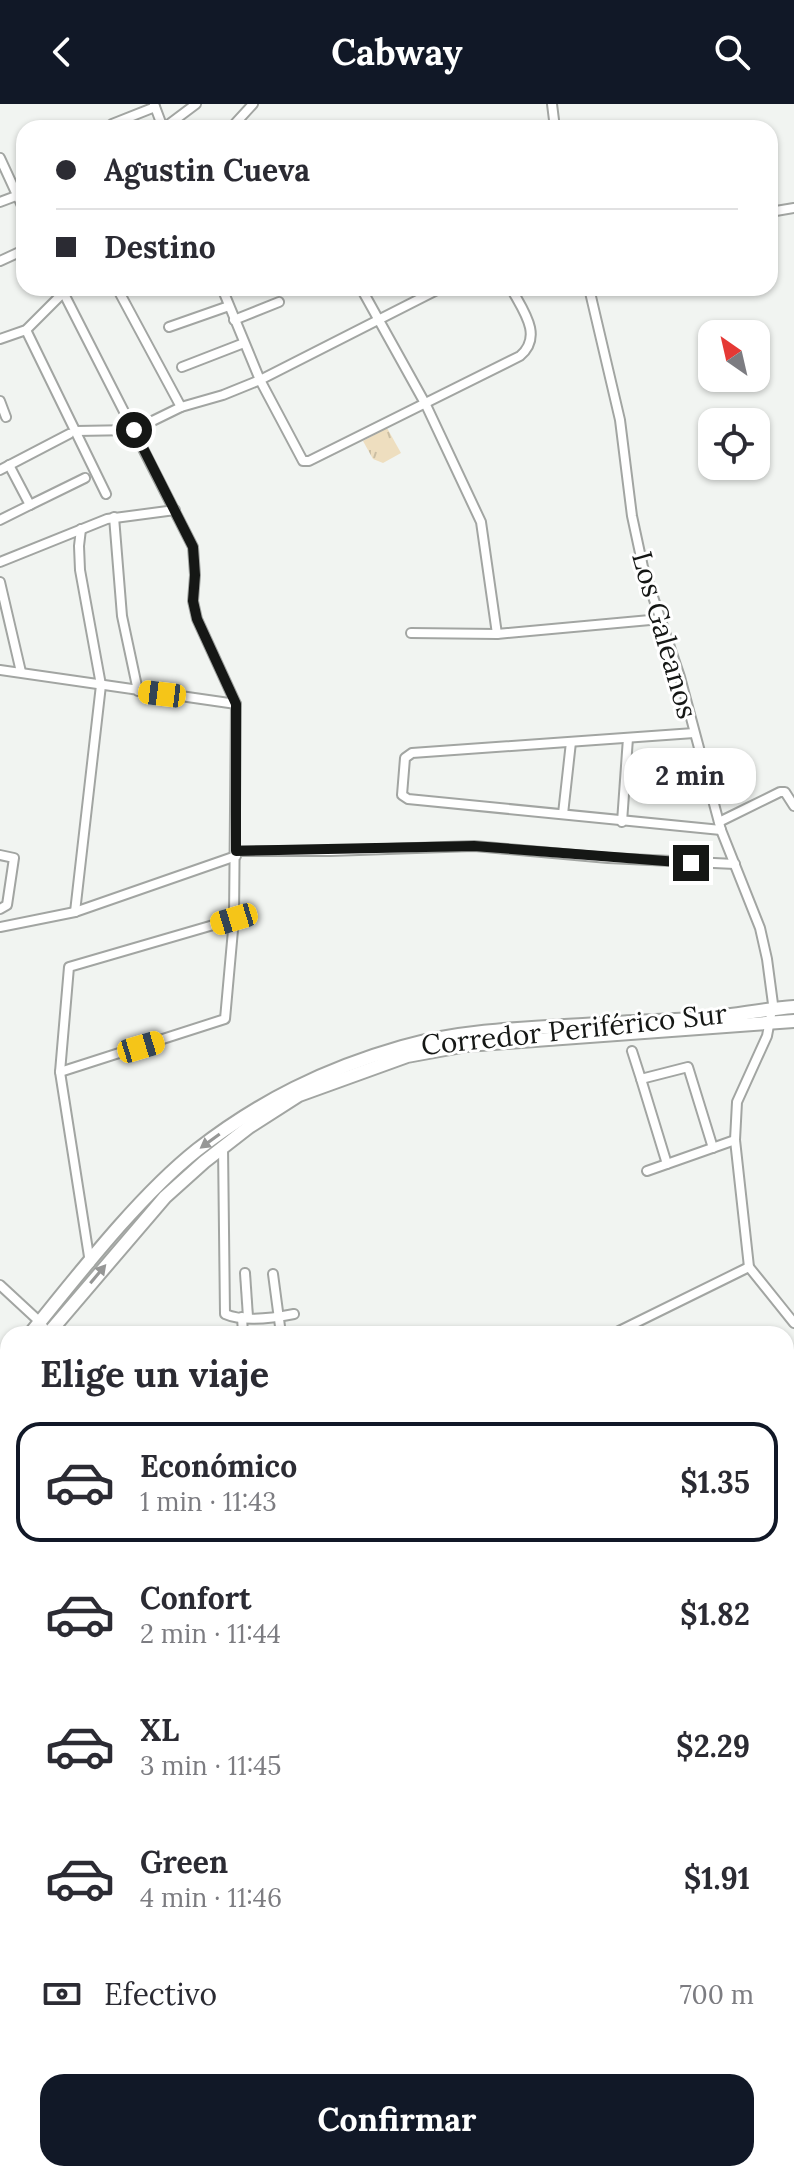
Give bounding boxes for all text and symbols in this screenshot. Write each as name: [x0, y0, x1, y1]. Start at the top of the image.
text: Cabway: [331, 29, 463, 75]
icon: back: [40, 30, 84, 74]
icon: search: [710, 30, 754, 74]
text: Agustin Cueva: [104, 151, 310, 189]
text: Destino: [104, 228, 216, 266]
north arrow: [698, 320, 770, 392]
map controls: [698, 320, 770, 480]
button: locate: [698, 408, 770, 480]
route start: [116, 412, 152, 448]
street label: Los Galeanos: [624, 547, 706, 723]
car: [137, 679, 187, 709]
callout: 2 min: [625, 747, 757, 803]
text: 2 min: [655, 759, 725, 792]
route end: [673, 845, 709, 881]
car: [208, 901, 260, 937]
street label: Corredor Periférico Sur: [419, 995, 729, 1063]
car: [115, 1029, 167, 1065]
one-way arrow: [199, 1133, 221, 1149]
one-way arrow: [89, 1265, 106, 1285]
text: Elige un viaje: [40, 1351, 269, 1397]
icon: car: [44, 1446, 116, 1518]
text: Económico: [140, 1447, 297, 1485]
text: $1.35: [680, 1463, 750, 1501]
text: 1 min · 11:43: [140, 1485, 277, 1518]
icon: car: [44, 1578, 116, 1650]
text: Confort: [140, 1579, 251, 1617]
text: $1.82: [680, 1595, 750, 1633]
text: 2 min · 11:44: [140, 1617, 281, 1650]
icon: car: [44, 1710, 116, 1782]
text: XL: [140, 1711, 179, 1749]
text: $2.29: [676, 1727, 750, 1765]
text: 3 min · 11:45: [140, 1749, 282, 1782]
icon: car: [44, 1842, 116, 1914]
text: Green: [140, 1843, 228, 1881]
text: $1.91: [684, 1859, 750, 1897]
text: 4 min · 11:46: [140, 1881, 282, 1914]
icon: cash: [40, 1972, 84, 2016]
text: Efectivo: [104, 1975, 217, 2013]
text: 700 m: [680, 1978, 754, 2011]
button: Confirmar: [40, 2074, 754, 2166]

